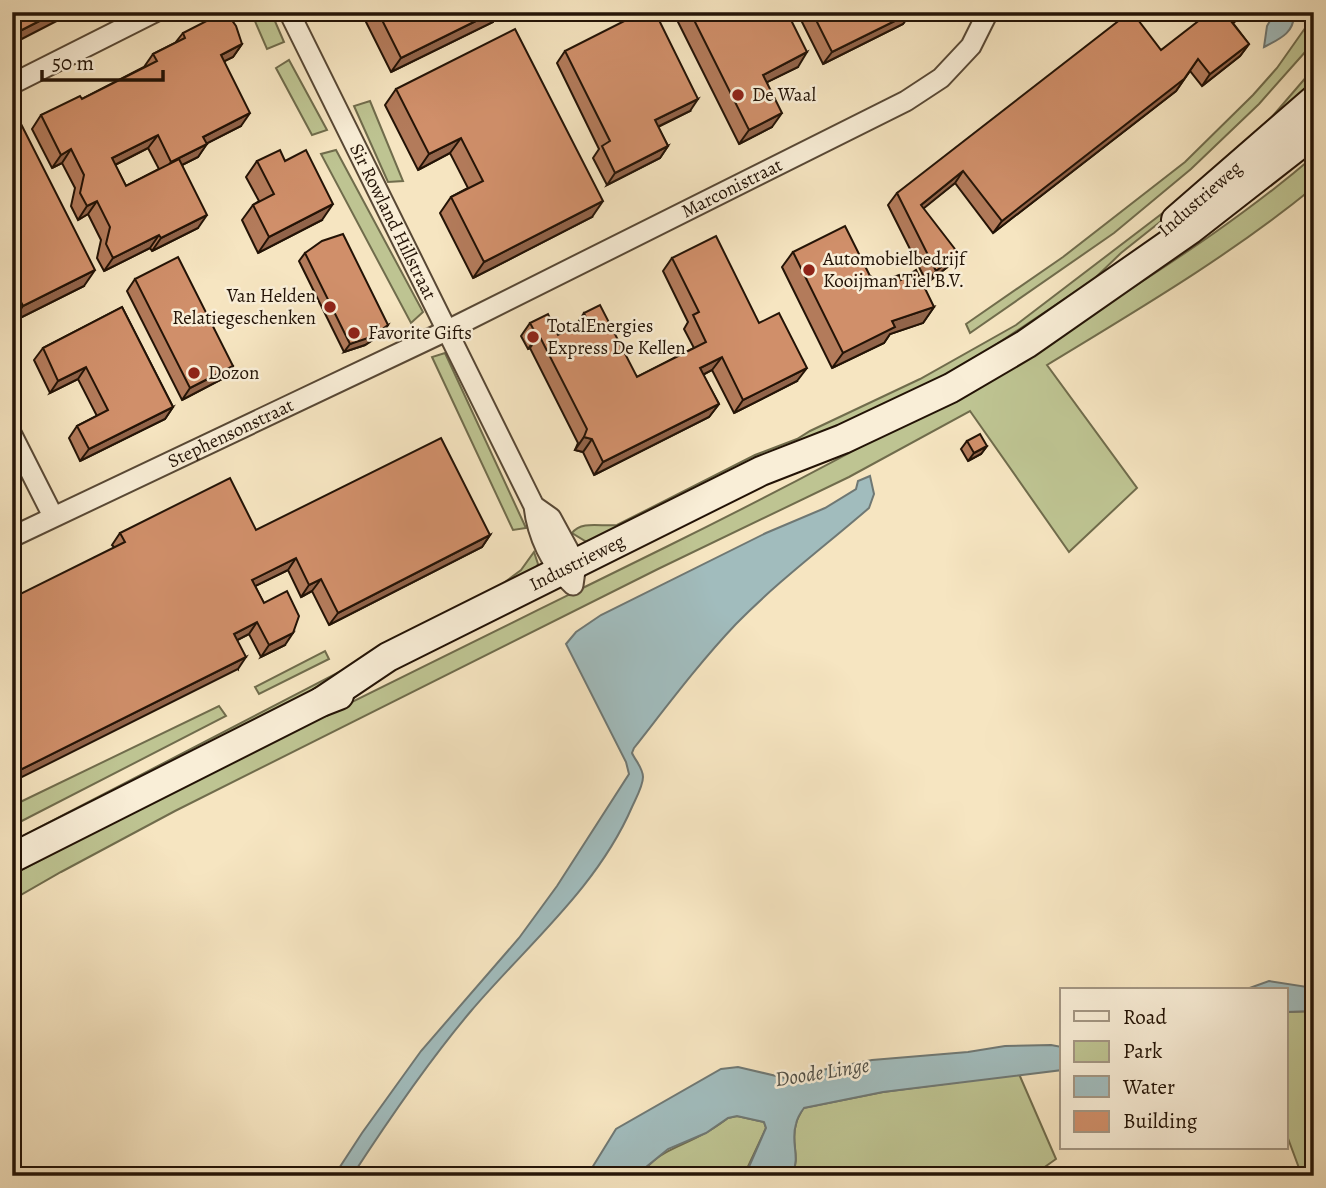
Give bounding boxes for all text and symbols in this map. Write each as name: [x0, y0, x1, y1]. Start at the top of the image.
scale bar: [42, 38, 163, 82]
text: 50 m: [52, 49, 94, 77]
place label: De Waal: [752, 82, 817, 108]
marker: De Waal: [730, 87, 746, 103]
street label: Sir Rowland Hillstraat: [343, 139, 443, 304]
street label: Marconistraat: [677, 152, 787, 224]
street label: Industrieweg: [1152, 155, 1248, 243]
place label: Automobielbedrijf Kooijman Tiel B.V.: [822, 246, 968, 294]
marker: Automobielbedrijf Kooijman Tiel B.V.: [801, 262, 817, 278]
place label: Van Helden Relatiegeschenken: [172, 283, 316, 331]
marker: Van Helden Relatiegeschenken: [322, 299, 338, 315]
place label: TotalEnergies Express De Kellen: [547, 313, 686, 361]
place label: Favorite Gifts: [368, 320, 472, 346]
marker: Favorite Gifts: [346, 325, 362, 341]
marker: TotalEnergies Express De Kellen: [525, 329, 541, 345]
place label: Dozon: [208, 360, 259, 386]
marker: Dozon: [186, 365, 202, 381]
street label: Stephensonstraat: [163, 392, 298, 474]
street label: Industrieweg: [525, 528, 630, 597]
legend: [1060, 988, 1288, 1150]
text: Road: [1123, 1003, 1167, 1031]
text: Park: [1123, 1037, 1163, 1065]
water label: Doode Linge: [773, 1051, 872, 1093]
text: Water: [1122, 1073, 1175, 1101]
text: Building: [1123, 1107, 1198, 1135]

